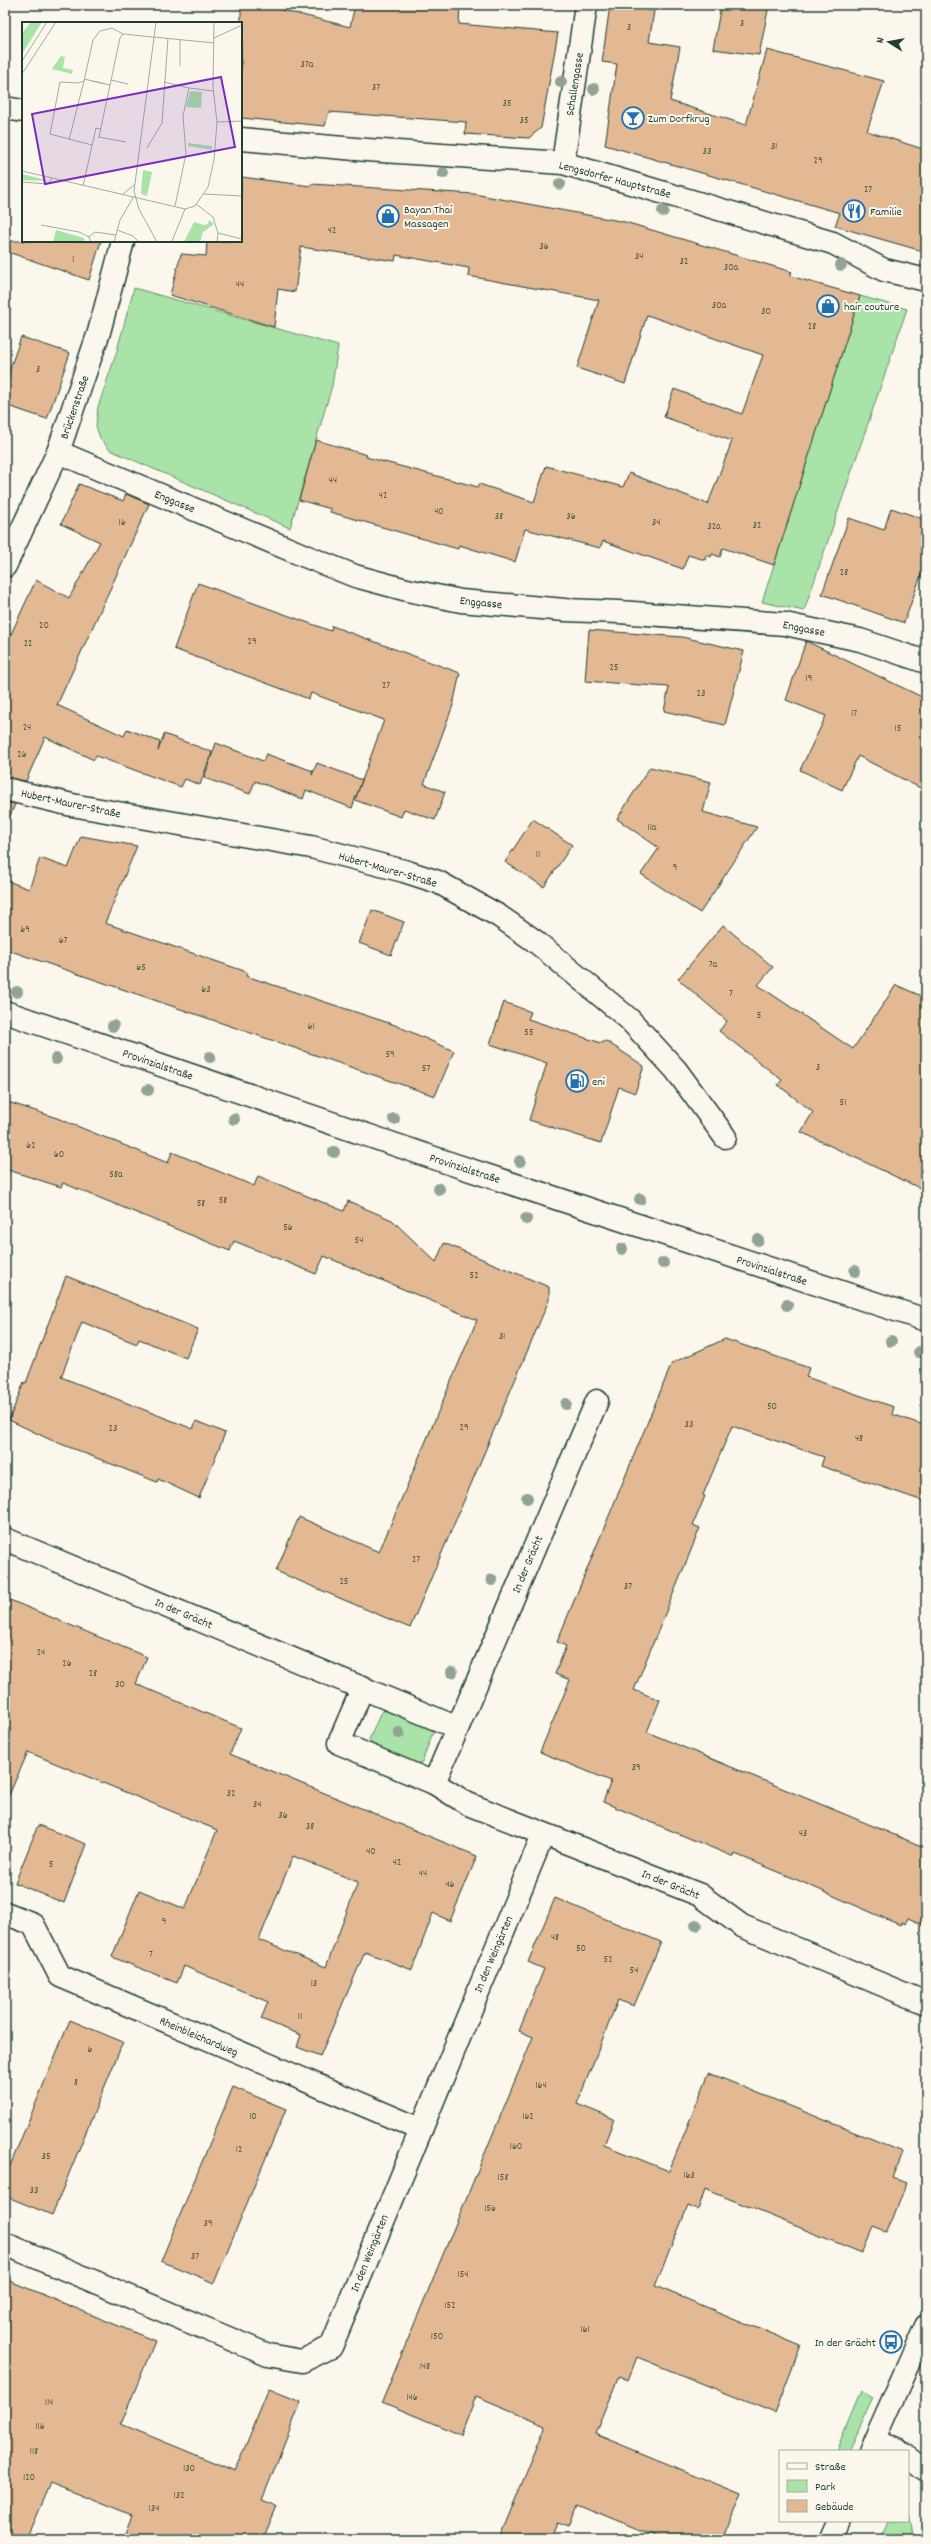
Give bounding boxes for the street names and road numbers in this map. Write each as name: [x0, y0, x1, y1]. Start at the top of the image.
street label: Schallengasse: [562, 51, 589, 117]
street label: Lengsdorfer Hauptstraße: [557, 157, 673, 204]
street label: Brückenstraße: [57, 373, 94, 442]
street label: Enggasse: [152, 487, 197, 518]
street label: Enggasse: [459, 593, 503, 614]
street label: Enggasse: [781, 617, 826, 642]
street label: Hubert-Maurer-Straße: [19, 786, 122, 823]
street label: Hubert-Maurer-Straße: [336, 848, 439, 893]
street label: Provinzialstraße: [120, 1045, 195, 1085]
street label: Provinzialstraße: [427, 1150, 502, 1189]
street label: Provinzialstraße: [734, 1252, 809, 1291]
street label: In der Grächt: [509, 1532, 548, 1596]
street label: In der Grächt: [152, 1595, 216, 1634]
street label: In der Grächt: [639, 1866, 703, 1905]
street label: In den Weingärten: [471, 1913, 518, 1996]
street label: Rheinbleichardweg: [156, 2013, 240, 2062]
street label: In den Weingärten: [347, 2212, 394, 2295]

